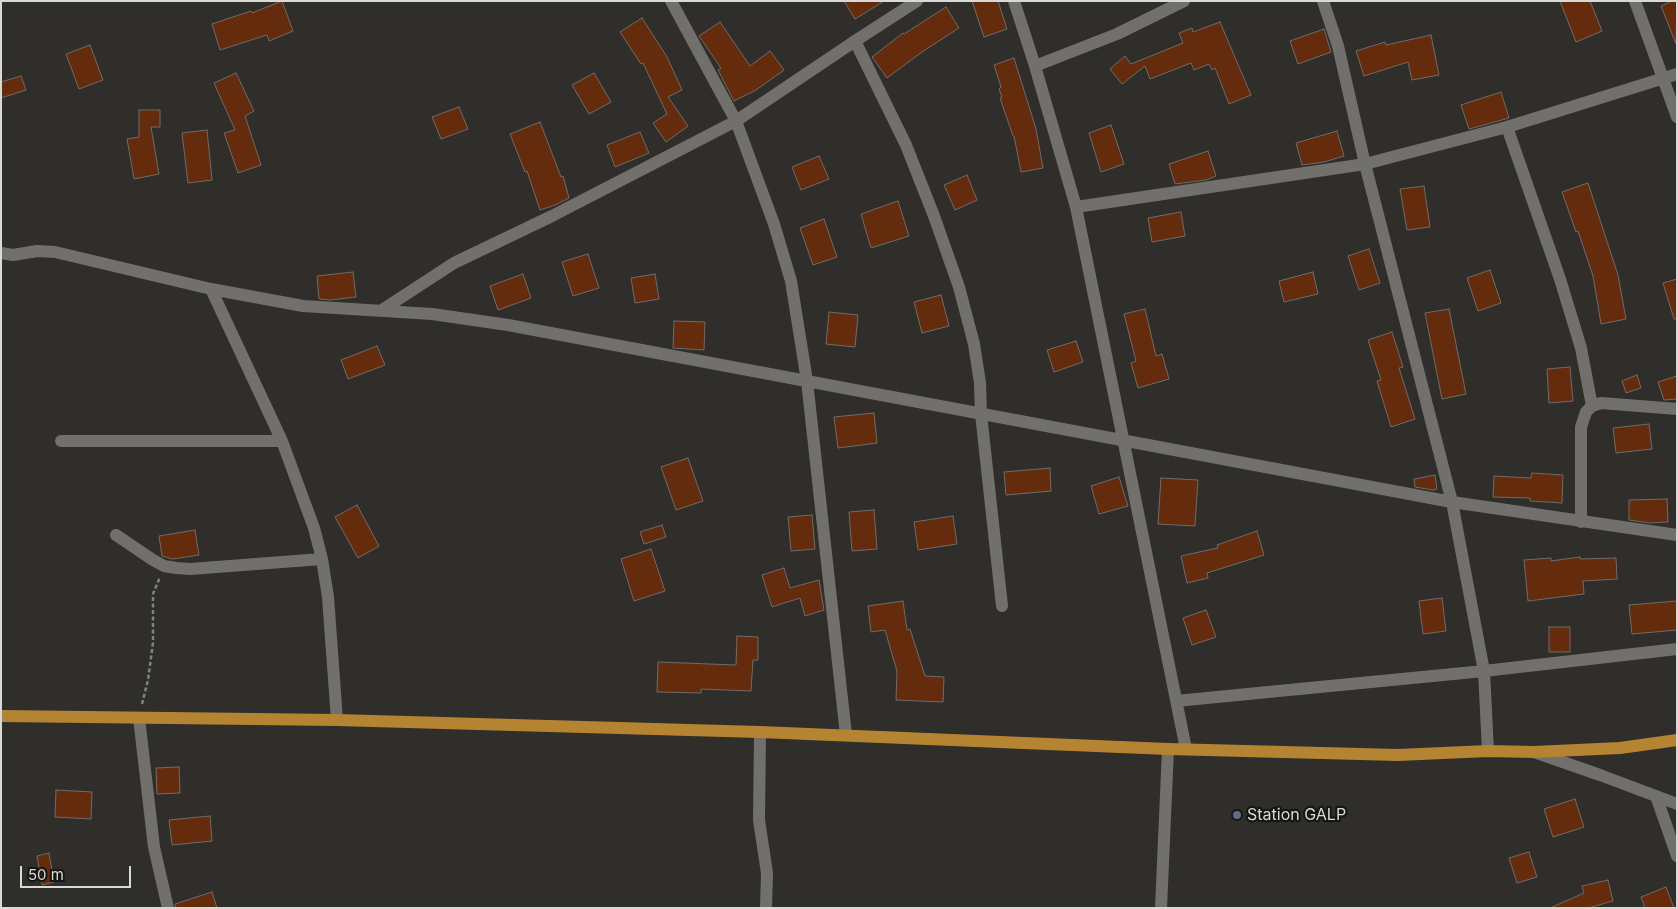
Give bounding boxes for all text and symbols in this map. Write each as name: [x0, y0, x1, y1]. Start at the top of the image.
place label: Station GALP: [1247, 805, 1346, 825]
marker: Station GALP: [1231, 809, 1243, 821]
scale bar: [22, 856, 134, 888]
text: 50 m: [28, 865, 64, 884]

